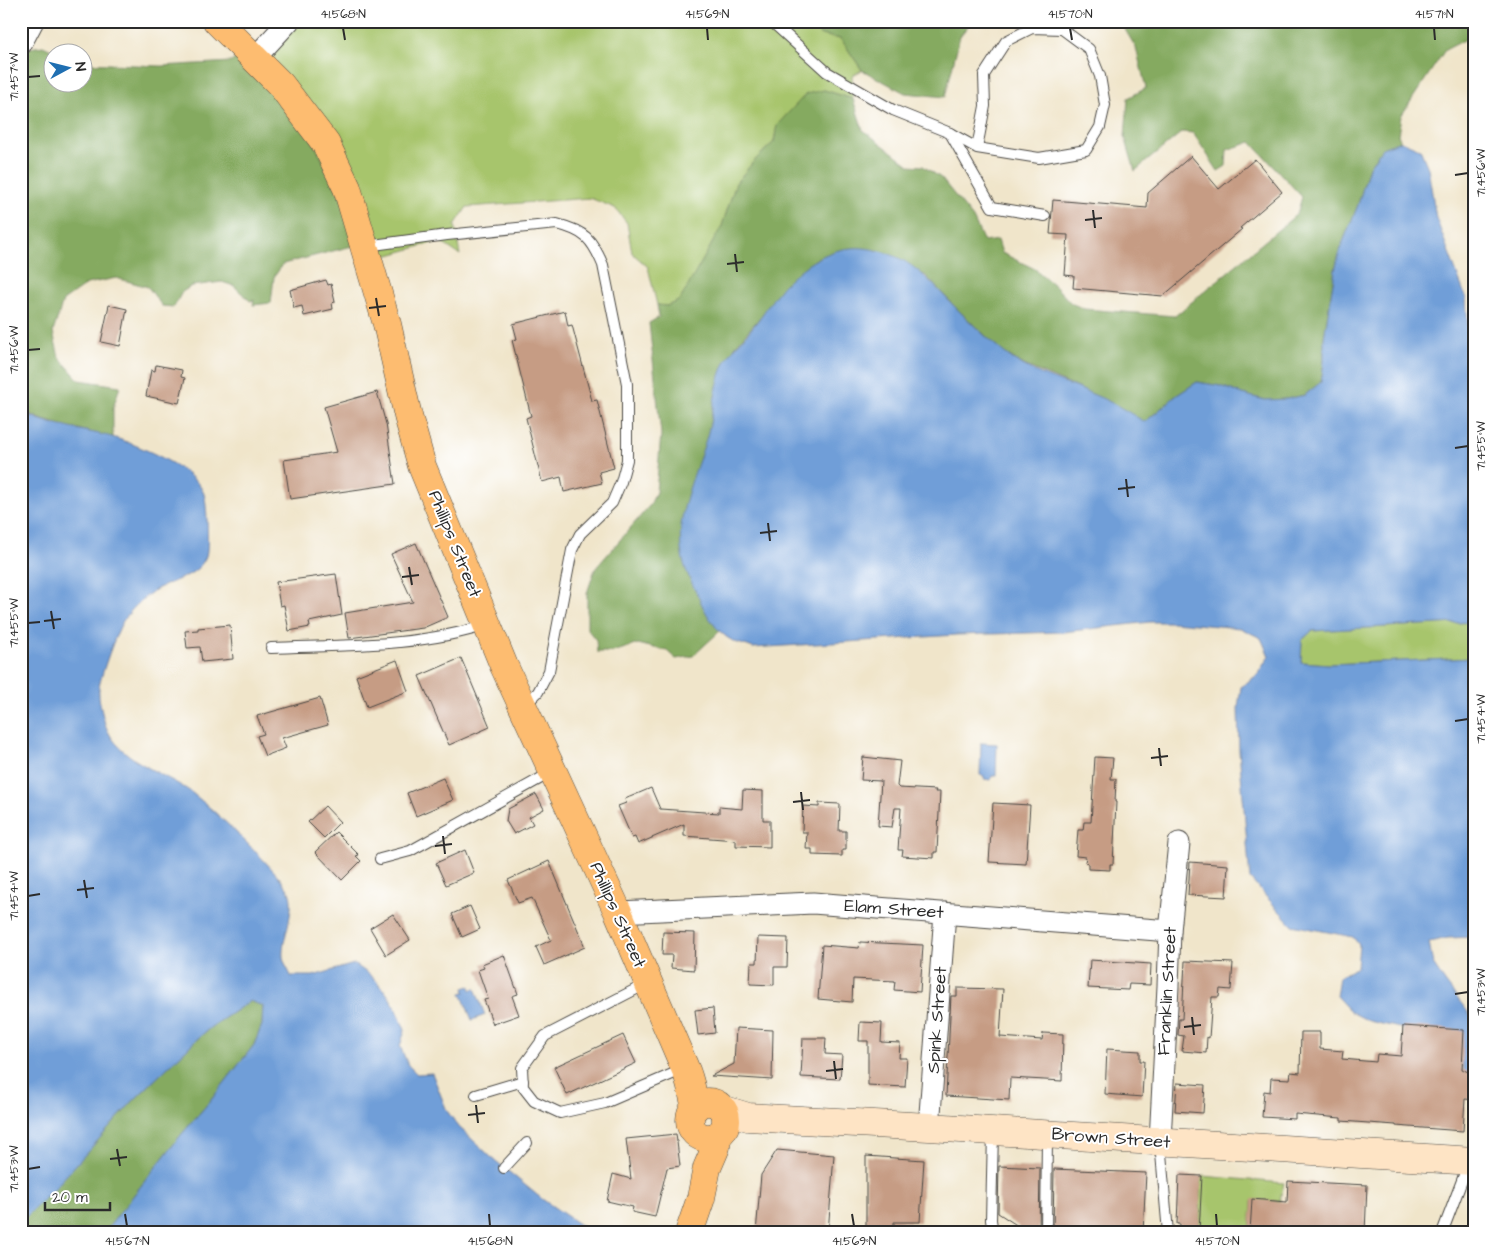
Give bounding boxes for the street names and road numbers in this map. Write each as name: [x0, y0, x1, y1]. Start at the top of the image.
street label: Phillips Street: [422, 487, 488, 602]
street label: Phillips Street: [584, 858, 653, 972]
street label: Elam Street: [844, 893, 945, 925]
street label: Franklin Street: [1151, 925, 1183, 1056]
street label: Spink Street: [921, 965, 953, 1074]
street label: Brown Street: [1051, 1121, 1172, 1155]

